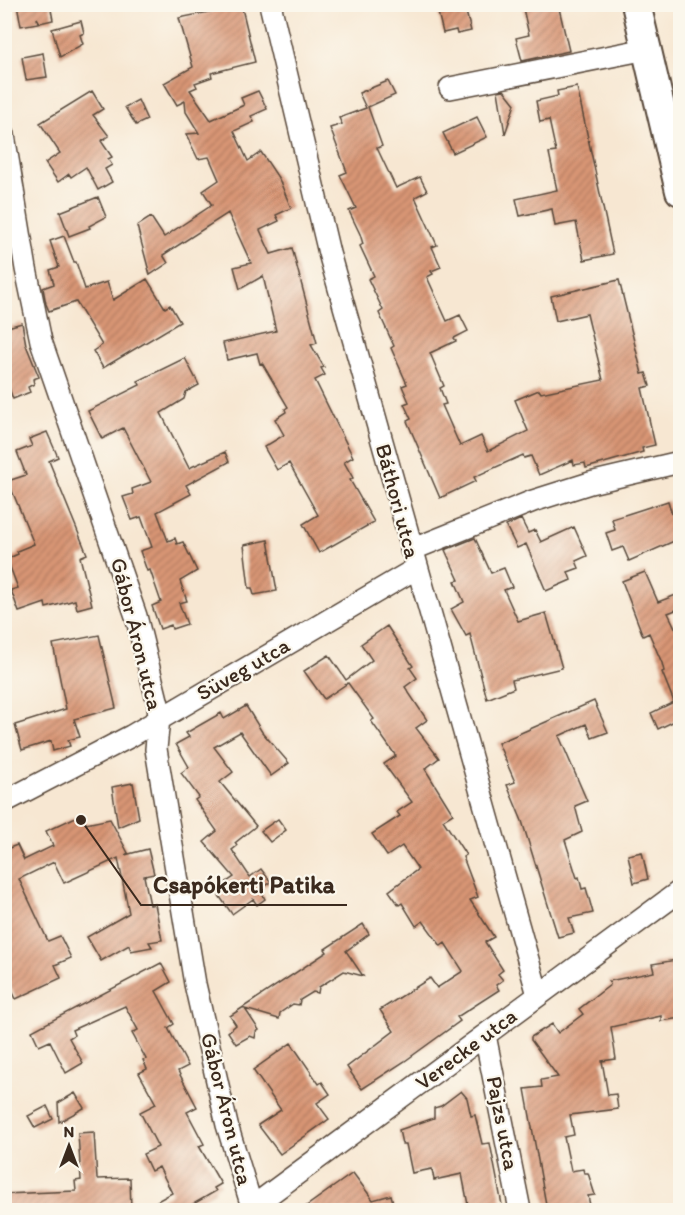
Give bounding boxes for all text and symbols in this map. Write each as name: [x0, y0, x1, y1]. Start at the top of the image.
street label: Báthori utca: [370, 441, 426, 562]
street label: Gábor Áron utca: [105, 555, 169, 714]
street label: Süveg utca: [191, 631, 295, 707]
callout: Csapókerti Patika: [141, 863, 347, 905]
text: Csapókerti Patika: [153, 870, 336, 900]
street label: Verecke utca: [410, 1002, 522, 1096]
street label: Gábor Áron utca: [195, 1030, 259, 1189]
street label: Pajzs utca: [481, 1074, 525, 1173]
north arrow: [39, 1116, 99, 1176]
text: N: [64, 1122, 74, 1141]

